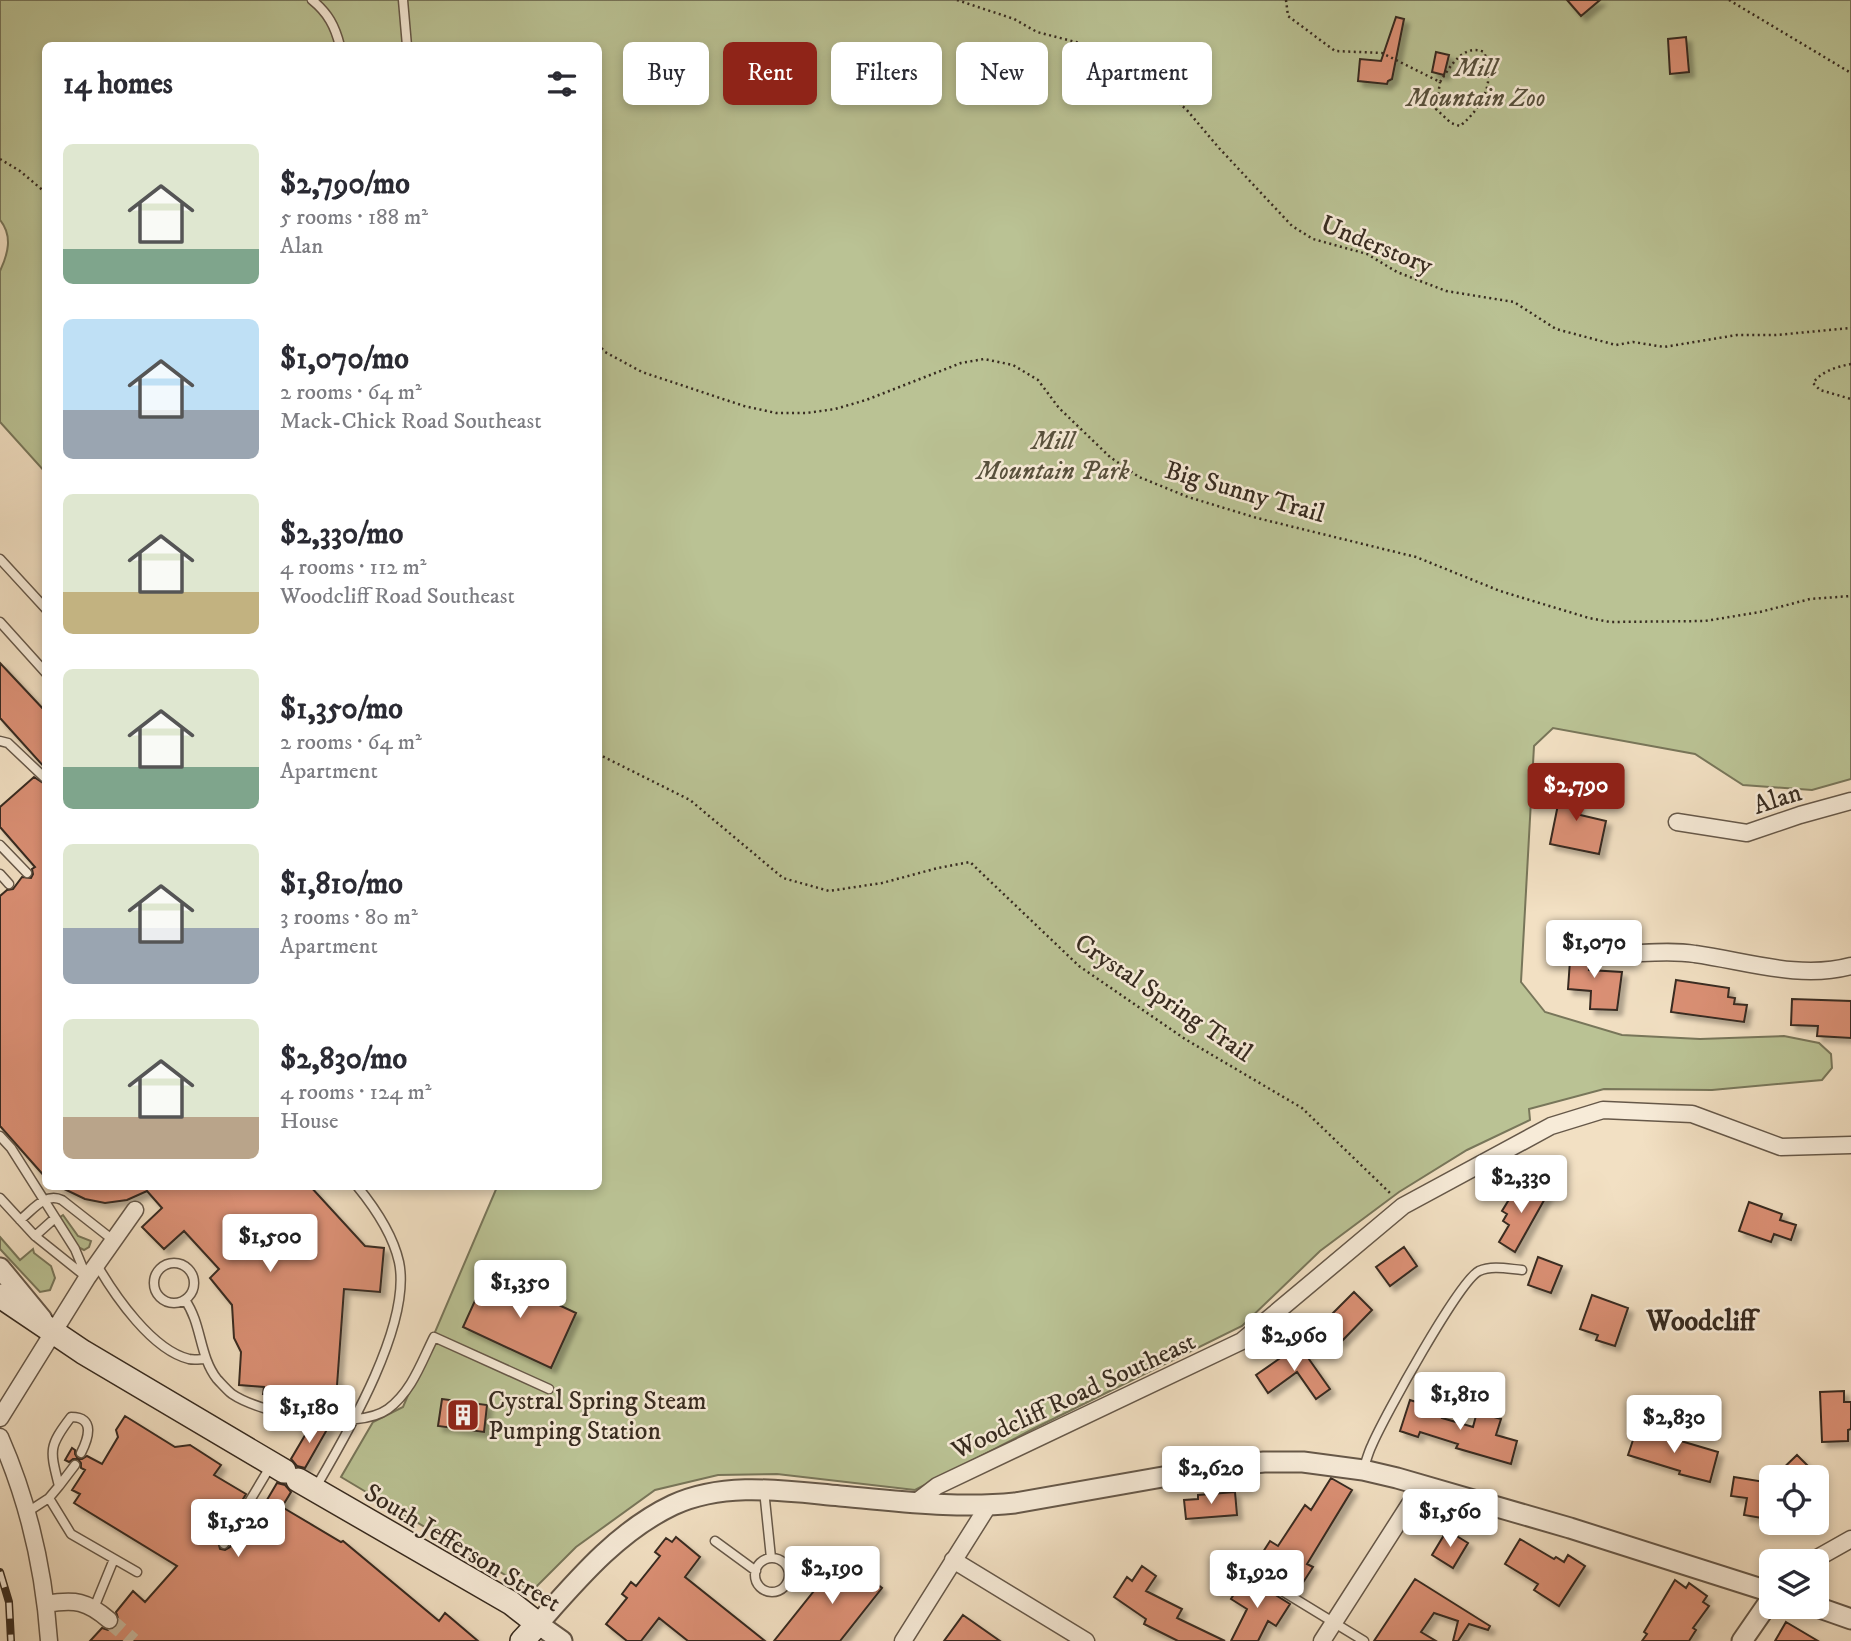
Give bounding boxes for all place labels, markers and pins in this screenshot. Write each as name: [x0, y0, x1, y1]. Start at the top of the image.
pin: $2,790: [1519, 764, 1633, 823]
pin: $1,070: [1537, 920, 1651, 980]
pin: $2,330: [1464, 1156, 1578, 1215]
pin: $1,500: [213, 1214, 327, 1274]
pin: $1,350: [463, 1260, 577, 1320]
pin: $2,960: [1237, 1314, 1351, 1373]
pin: $1,810: [1403, 1372, 1517, 1432]
place label: Cystral Spring Steam Pumping Station: [488, 1385, 707, 1448]
pin: $1,180: [252, 1386, 366, 1445]
building icon: Cystral Spring Steam Pumping Station: [444, 1396, 482, 1434]
pin: $2,830: [1617, 1396, 1731, 1455]
pin: $2,620: [1154, 1446, 1268, 1506]
pin: $1,560: [1393, 1490, 1507, 1549]
pin: $1,520: [181, 1500, 295, 1559]
pin: $2,190: [775, 1546, 889, 1606]
pin: $1,920: [1200, 1550, 1314, 1610]

